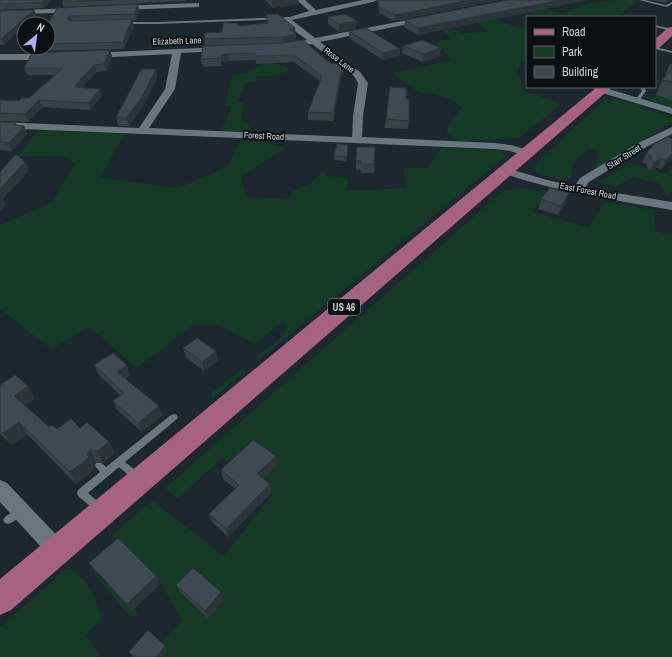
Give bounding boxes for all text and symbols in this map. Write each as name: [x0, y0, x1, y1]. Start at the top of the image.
north arrow: [16, 16, 56, 56]
legend: [526, 16, 656, 88]
text: N: [35, 20, 47, 35]
text: Road: [562, 24, 586, 40]
street label: Elizabeth Lane: [152, 34, 202, 48]
street label: Rose Lane: [321, 44, 357, 76]
text: Park: [562, 44, 582, 60]
text: Building: [562, 64, 599, 80]
street label: Forest Road: [244, 129, 284, 143]
street label: Starr Street: [605, 142, 643, 172]
street label: East Forest Road: [559, 180, 617, 202]
road number: US 46: [328, 299, 360, 315]

